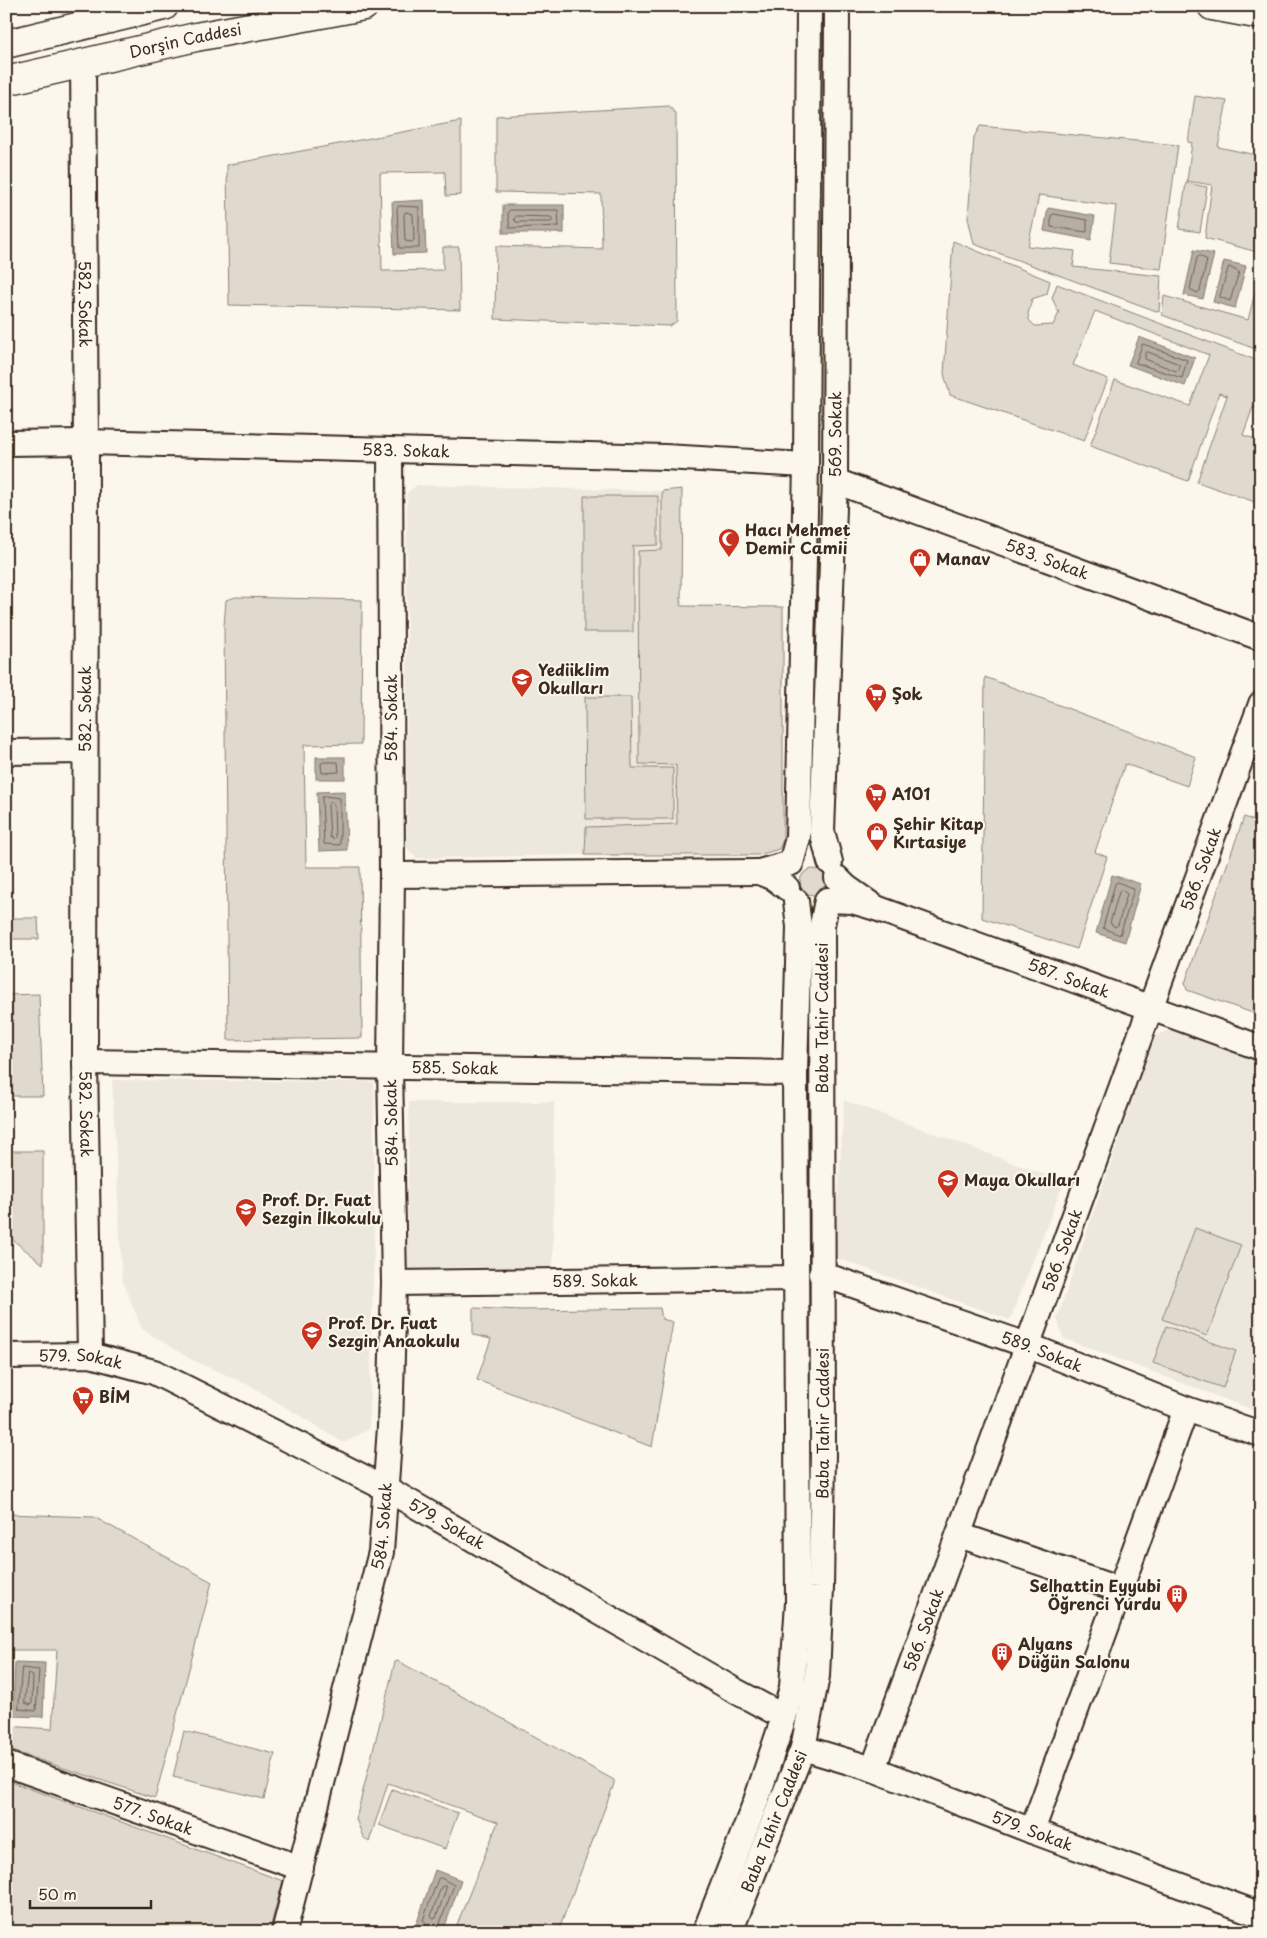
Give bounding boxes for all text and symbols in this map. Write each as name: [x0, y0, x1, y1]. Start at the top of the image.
street label: Dorşin Caddesi: [127, 16, 243, 63]
street label: 582. Sokak: [74, 261, 98, 347]
street label: 569. Sokak: [822, 391, 846, 478]
street label: 583. Sokak: [362, 436, 450, 462]
place label: Hacı Mehmet Demir Camii: [745, 517, 851, 559]
mosque icon: Hacı Mehmet Demir Camii: [717, 527, 741, 558]
street label: 583. Sokak: [1002, 532, 1093, 585]
place label: Manav: [936, 546, 990, 570]
shop icon: Manav: [908, 547, 932, 578]
place label: Yediiklim Okulları: [538, 657, 609, 699]
street label: 582. Sokak: [72, 666, 96, 752]
school or university icon: Yediiklim Okulları: [510, 667, 534, 698]
street label: 584. Sokak: [378, 674, 402, 762]
place label: Şok: [892, 681, 922, 705]
supermarket icon: Şok: [864, 682, 888, 713]
place label: A101: [892, 781, 930, 805]
supermarket icon: A101: [864, 782, 888, 813]
place label: Şehir Kitap Kırtasiye: [893, 811, 984, 853]
shop icon: Şehir Kitap Kırtasiye: [865, 821, 889, 852]
street label: 586. Sokak: [1174, 823, 1226, 914]
street label: Baba Tahir Caddesi: [809, 942, 833, 1094]
street label: 587. Sokak: [1025, 951, 1113, 1003]
street label: 585. Sokak: [411, 1054, 499, 1079]
street label: 582. Sokak: [74, 1070, 100, 1158]
street label: 584. Sokak: [377, 1079, 403, 1167]
place label: Maya Okulları: [964, 1167, 1080, 1191]
school or university icon: Maya Okulları: [936, 1168, 960, 1199]
place label: Prof. Dr. Fuat Sezgin İlkokulu: [262, 1187, 381, 1229]
school or university icon: Prof. Dr. Fuat Sezgin İlkokulu: [234, 1197, 258, 1228]
street label: 586. Sokak: [1035, 1205, 1087, 1295]
street label: 589. Sokak: [552, 1267, 638, 1292]
place label: Prof. Dr. Fuat Sezgin Anaokulu: [328, 1310, 460, 1352]
school or university icon: Prof. Dr. Fuat Sezgin Anaokulu: [300, 1320, 324, 1351]
street label: 589. Sokak: [998, 1324, 1087, 1377]
street label: 579. Sokak: [38, 1341, 126, 1374]
street label: Baba Tahir Caddesi: [809, 1348, 834, 1499]
place label: BİM: [99, 1384, 130, 1408]
supermarket icon: BİM: [71, 1385, 95, 1416]
street label: 584. Sokak: [364, 1481, 397, 1572]
street label: 579. Sokak: [404, 1491, 490, 1555]
place label: Selhattin Eyyubi Öğrenci Yurdu: [1029, 1573, 1161, 1615]
building icon: Selhattin Eyyubi Öğrenci Yurdu: [1165, 1583, 1189, 1614]
street label: 586. Sokak: [896, 1584, 949, 1675]
place label: Alyans Düğün Salonu: [1018, 1631, 1130, 1673]
building icon: Alyans Düğün Salonu: [990, 1641, 1014, 1672]
street label: Baba Tahir Caddesi: [734, 1746, 812, 1896]
street label: 577. Sokak: [110, 1790, 197, 1840]
street label: 579. Sokak: [989, 1804, 1077, 1856]
scale bar: [30, 1878, 151, 1910]
text: 50 m: [38, 1882, 77, 1905]

